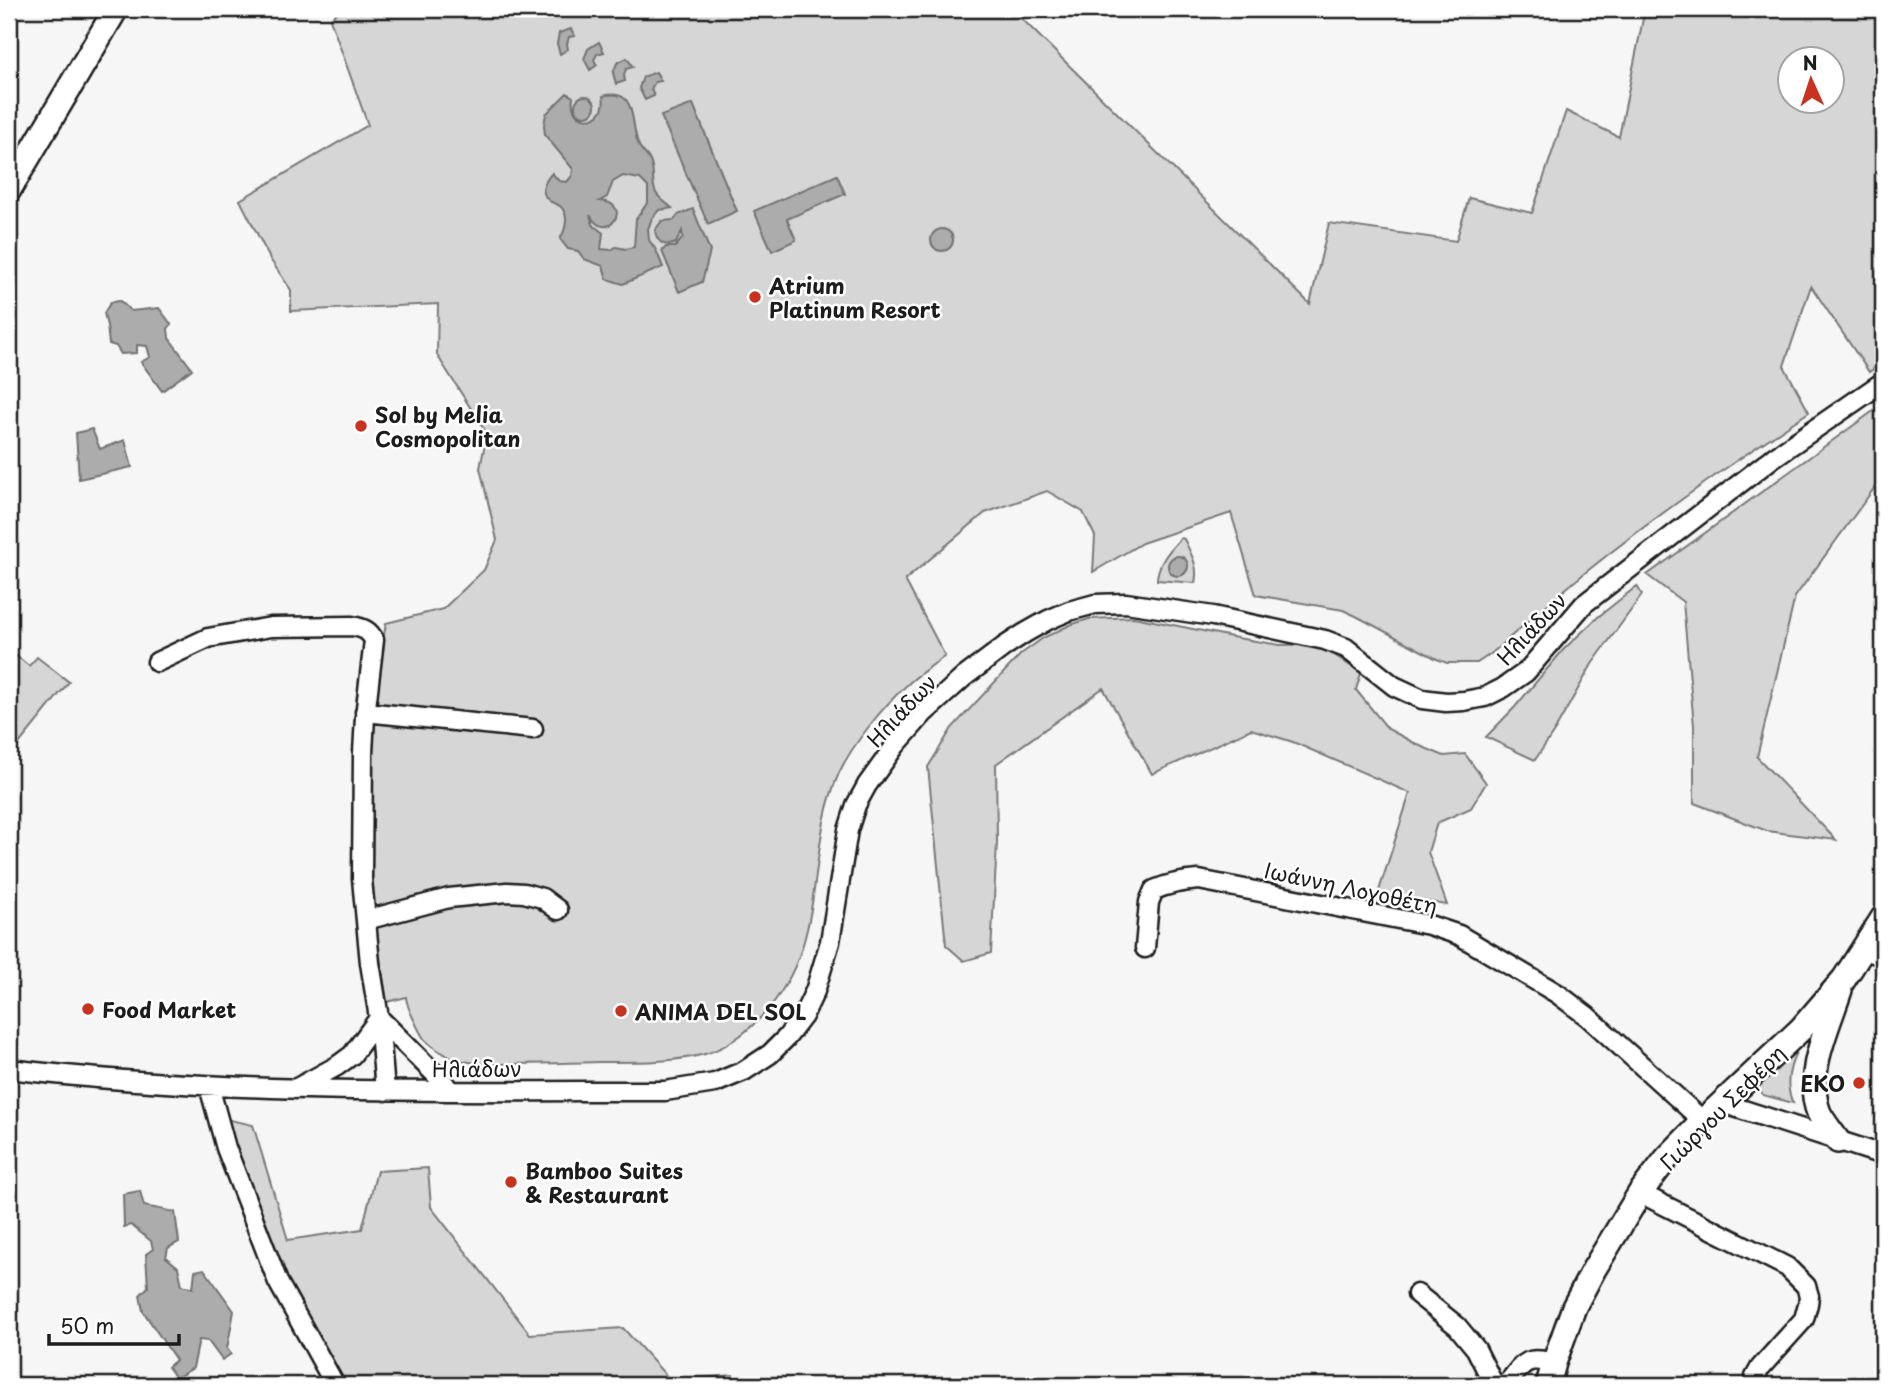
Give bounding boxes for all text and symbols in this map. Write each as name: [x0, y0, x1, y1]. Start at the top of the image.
north arrow: [1776, 46, 1846, 116]
text: N: [1802, 48, 1818, 76]
place label: Atrium Platinum Resort: [768, 269, 941, 325]
marker: Atrium Platinum Resort: [747, 289, 763, 305]
place label: Sol by Melia Cosmopolitan: [375, 398, 521, 454]
marker: Sol by Melia Cosmopolitan: [353, 418, 369, 434]
street label: Ηλιάδων: [1489, 584, 1573, 672]
street label: Ηλιάδων: [859, 666, 943, 754]
street label: Ιωάννη Λογοθέτη: [1261, 853, 1441, 921]
place label: Food Market: [102, 993, 236, 1025]
place label: ANIMA DEL SOL: [634, 995, 806, 1027]
marker: Food Market: [80, 1001, 96, 1017]
marker: ANIMA DEL SOL: [613, 1003, 629, 1019]
street label: Γιώργου Σεφέρη: [1652, 1037, 1792, 1177]
street label: Ηλιάδων: [432, 1052, 522, 1084]
place label: EKO: [1800, 1067, 1845, 1099]
marker: EKO: [1851, 1075, 1867, 1091]
place label: Bamboo Suites & Restaurant: [525, 1154, 683, 1210]
marker: Bamboo Suites & Restaurant: [503, 1174, 519, 1190]
scale bar: [49, 1303, 178, 1347]
text: 50 m: [60, 1309, 114, 1341]

